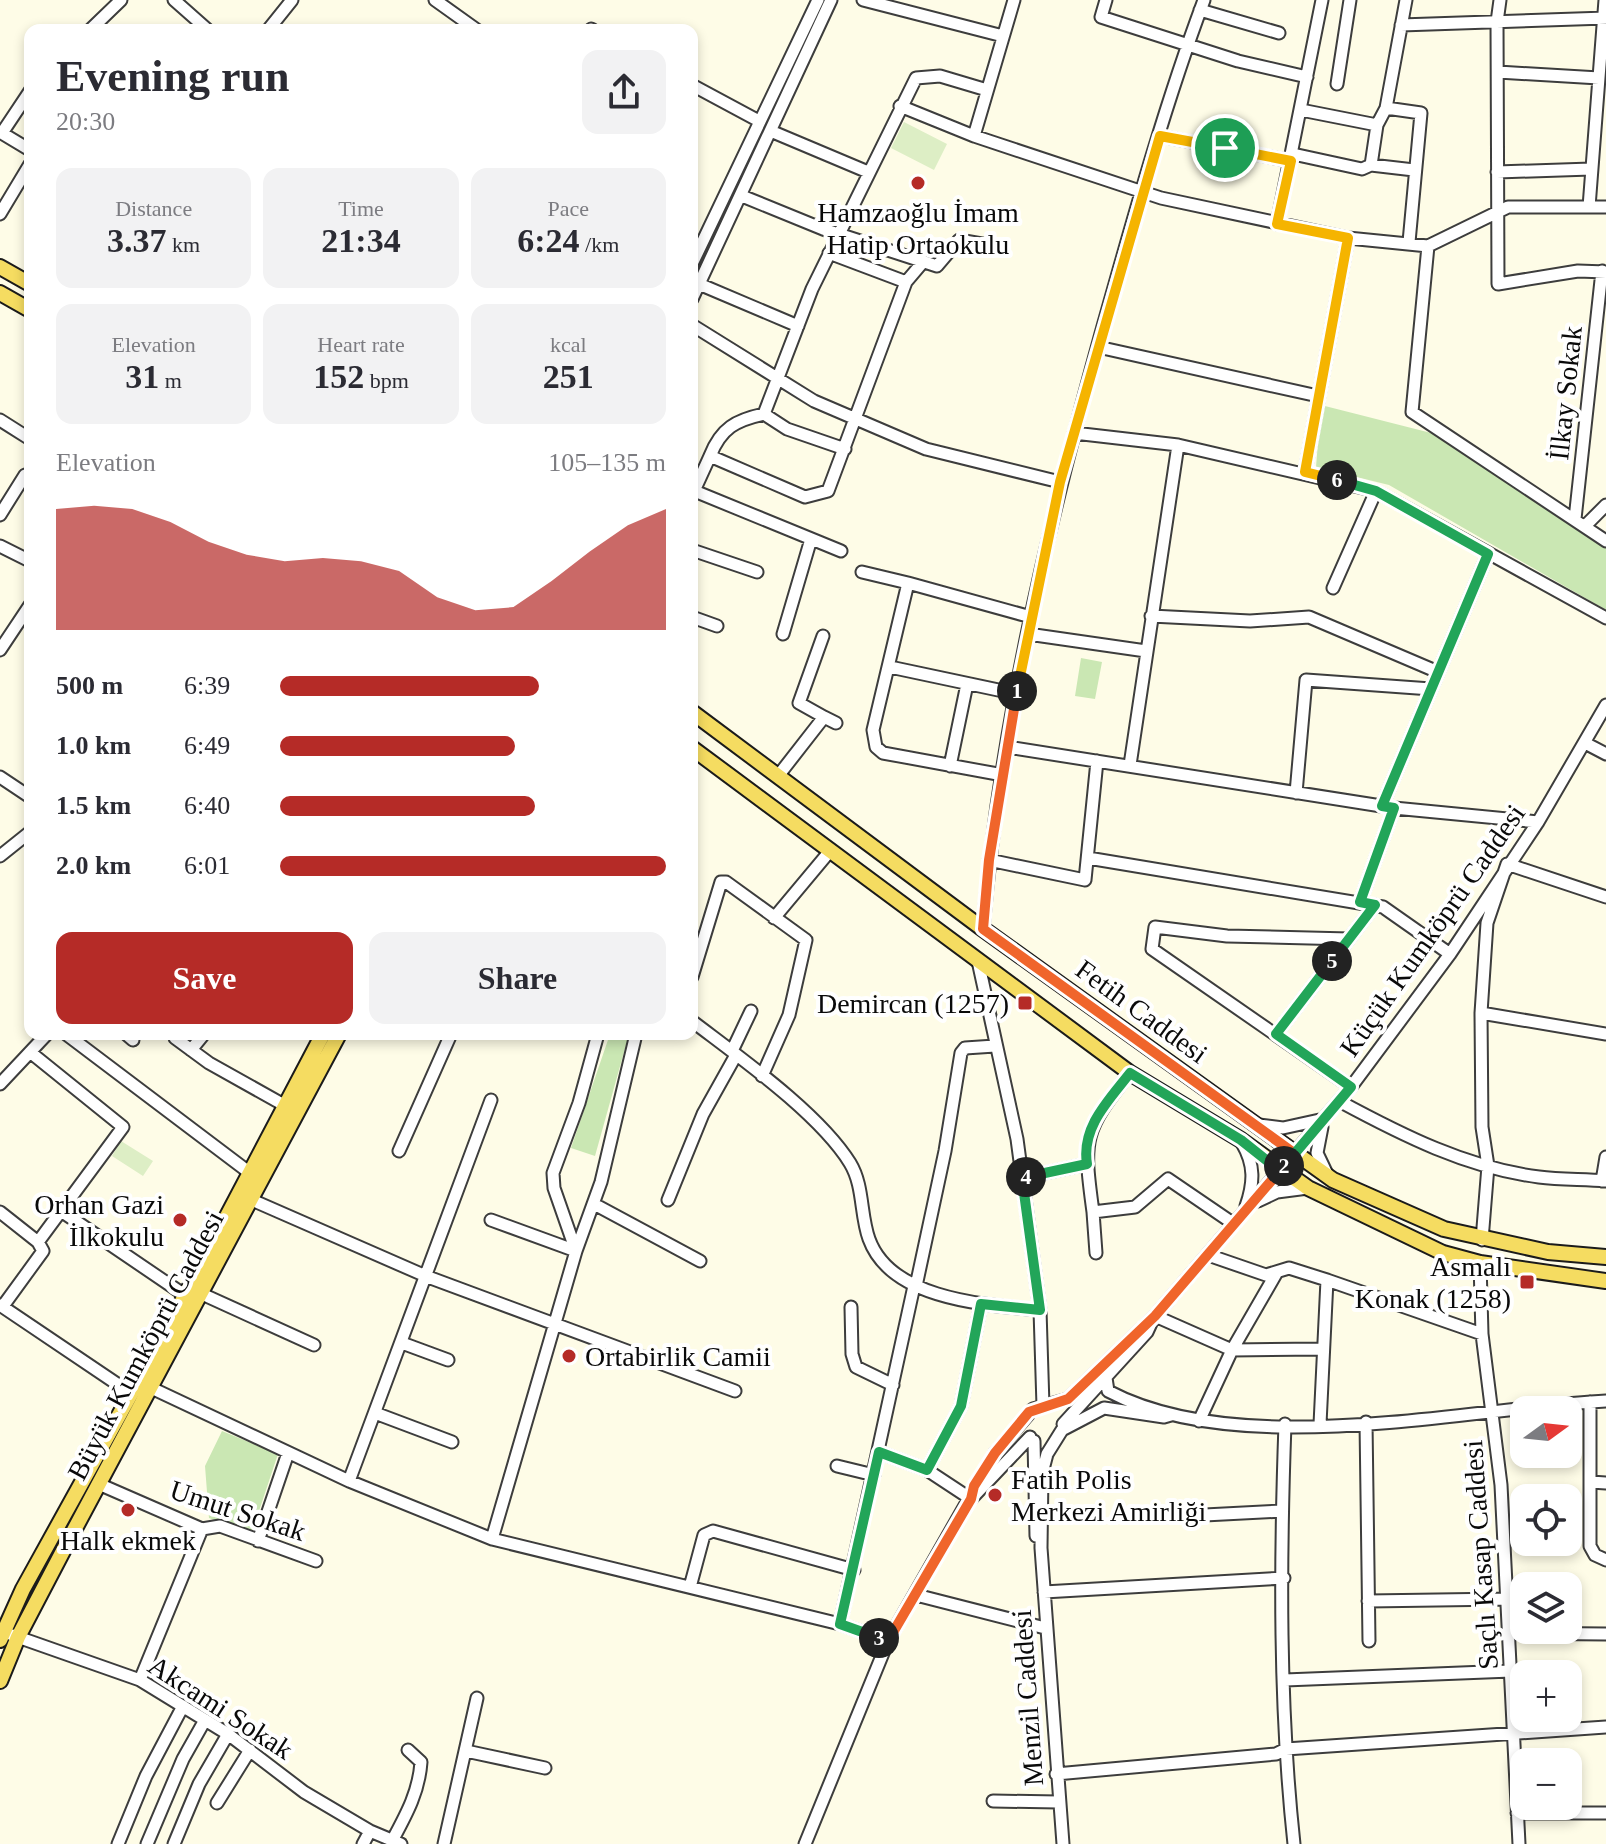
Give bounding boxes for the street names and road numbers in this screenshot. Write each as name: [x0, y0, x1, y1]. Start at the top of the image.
street label: İlkay Sokak: [1543, 325, 1588, 462]
street label: Küçük Kumköprü Caddesi: [1334, 798, 1531, 1062]
street label: Fetih Caddesi: [1070, 953, 1214, 1070]
street label: Büyük Kumköprü Caddesi: [61, 1205, 230, 1485]
street label: Saçlı Kasap Caddesi: [1457, 1439, 1504, 1671]
street label: Umut Sokak: [166, 1474, 310, 1547]
street label: Menzil Caddesi: [1006, 1609, 1049, 1787]
street label: Akcami Sokak: [143, 1649, 299, 1766]

